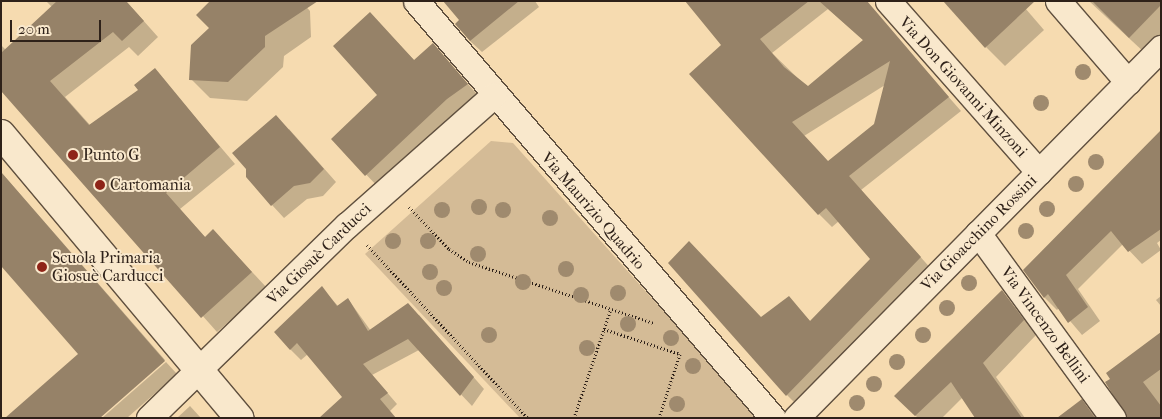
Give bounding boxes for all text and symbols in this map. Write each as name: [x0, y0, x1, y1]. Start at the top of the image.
scale bar: [12, 10, 104, 42]
street label: Via Don Giovanni Minzoni: [895, 13, 1031, 161]
text: 20 m: [18, 20, 50, 38]
place label: Punto G: [83, 145, 139, 165]
marker: Punto G: [67, 149, 79, 161]
street label: Via Maurizio Quadrio: [537, 149, 649, 273]
street label: Via Gioacchino Rossini: [917, 171, 1041, 295]
place label: Cartomania: [110, 175, 191, 195]
marker: Cartomania: [94, 179, 106, 191]
street label: Via Giosuè Carducci: [263, 199, 375, 309]
place label: Scuola Primaria Giosuè Carducci: [52, 248, 164, 286]
marker: Scuola Primaria Giosuè Carducci: [36, 261, 48, 273]
street label: Via Vincenzo Bellini: [996, 263, 1094, 387]

